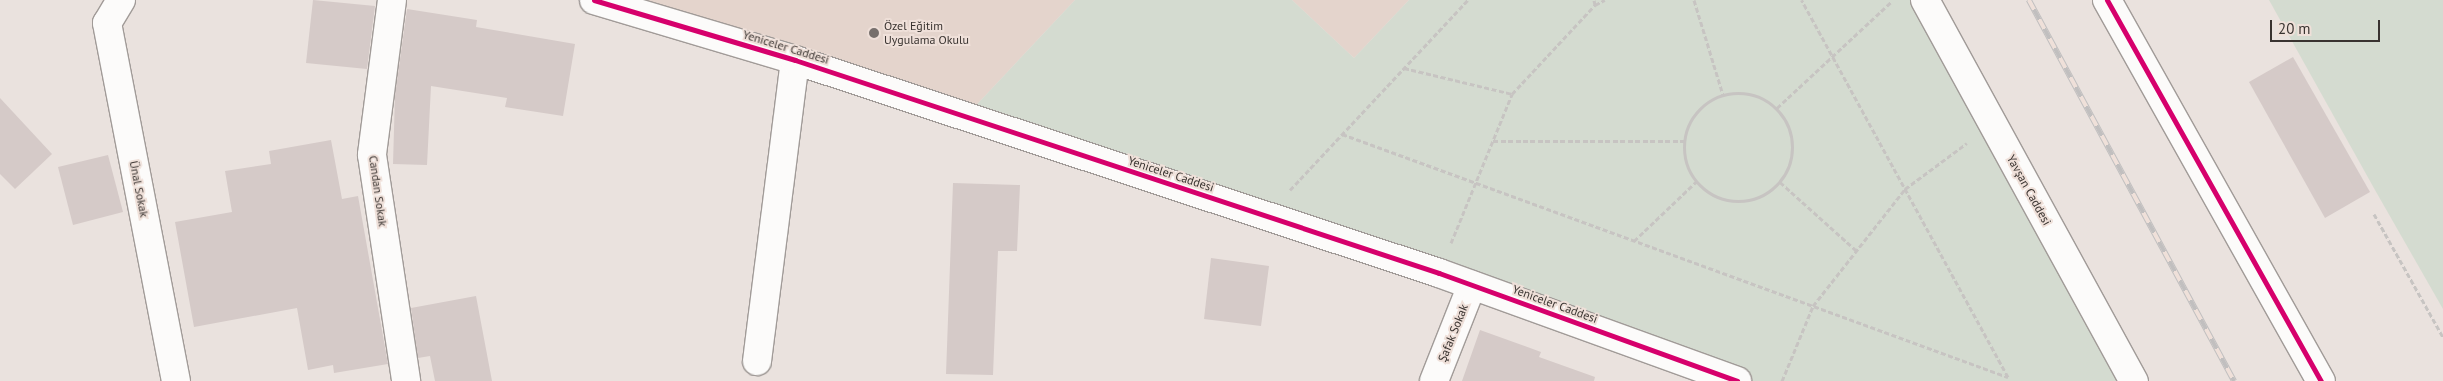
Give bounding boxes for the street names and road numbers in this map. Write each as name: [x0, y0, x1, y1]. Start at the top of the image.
street label: Yeniceler Caddesi: [741, 27, 831, 67]
street label: Yavşan Caddesi: [2004, 152, 2054, 228]
street label: Yeniceler Caddesi: [1126, 153, 1216, 195]
street label: Candan Sokak: [366, 155, 390, 227]
street label: Ünal Sokak: [126, 160, 152, 218]
street label: Yeniceler Caddesi: [1510, 282, 1600, 326]
street label: Şafak Sokak: [1435, 302, 1471, 364]

